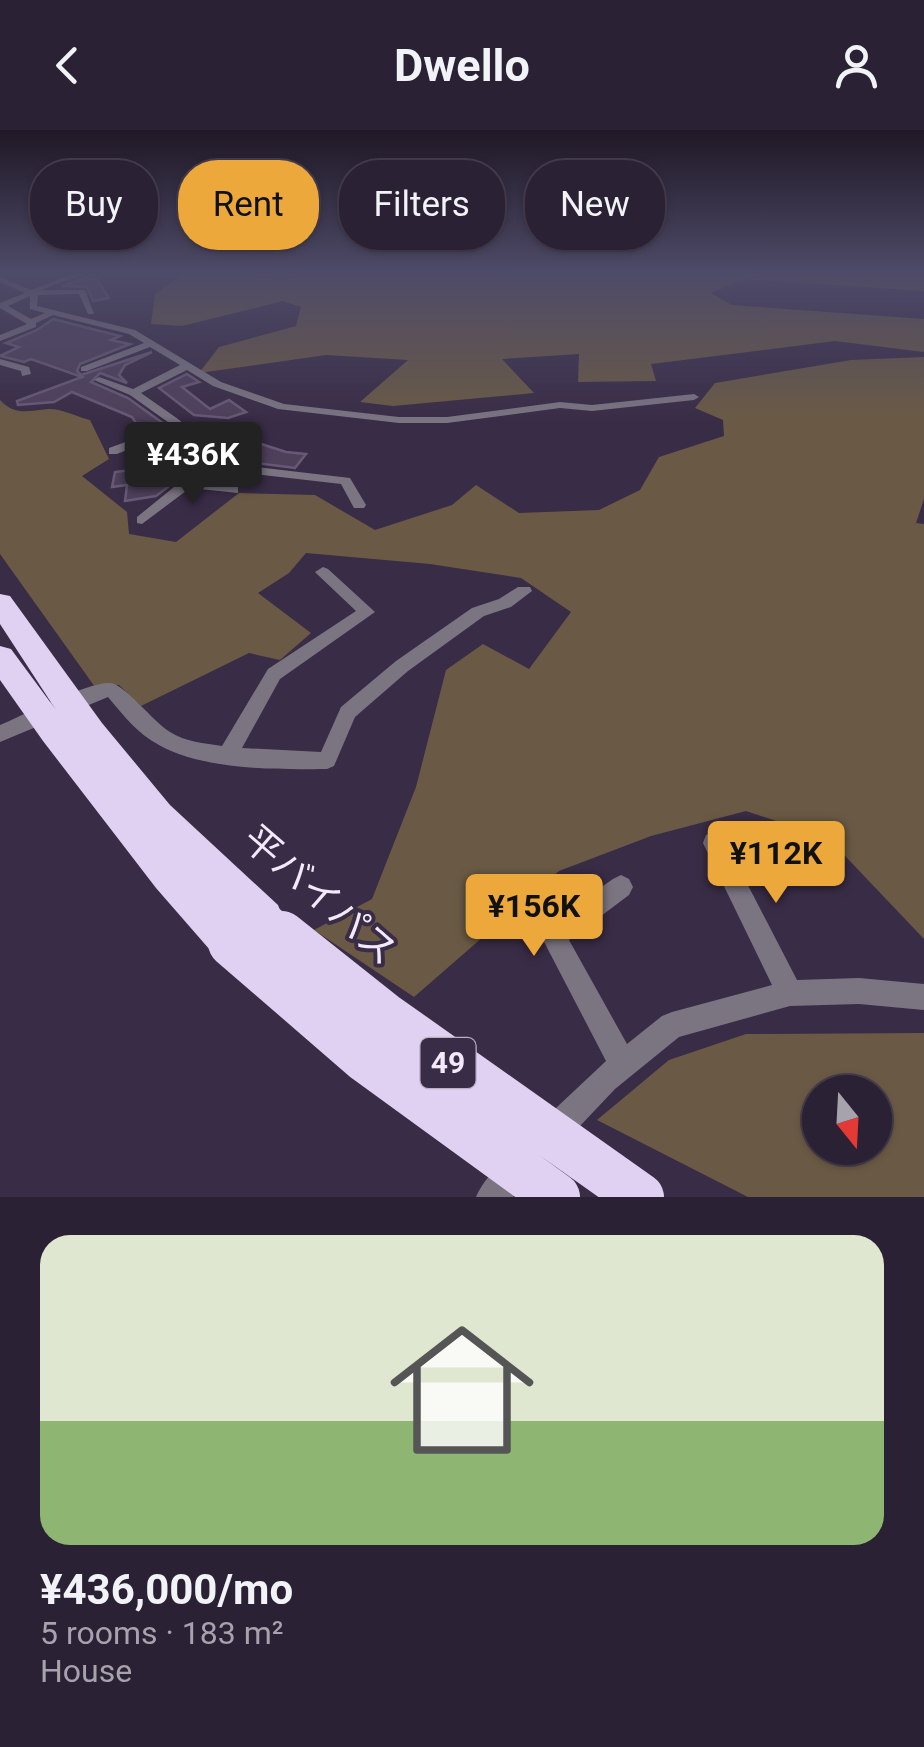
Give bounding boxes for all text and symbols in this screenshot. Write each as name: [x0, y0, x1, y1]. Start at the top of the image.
icon: back: [40, 38, 95, 93]
icon: person: [829, 38, 884, 93]
text: Dwello: [394, 39, 530, 92]
chip: Buy: [30, 160, 158, 250]
chip: Rent: [178, 160, 319, 250]
chip: Filters: [339, 160, 505, 250]
chip: New: [525, 160, 665, 250]
pin: ¥436K: [123, 422, 263, 507]
text: ¥436K: [147, 435, 239, 473]
street label: 平バイパス: [234, 816, 406, 974]
pin: ¥112K: [706, 821, 846, 906]
text: ¥112K: [730, 834, 822, 872]
pin: ¥156K: [464, 874, 604, 959]
text: ¥156K: [488, 887, 580, 925]
road number: 49: [420, 1038, 476, 1088]
north arrow: [802, 1075, 892, 1165]
map controls: [802, 1075, 892, 1165]
icon: home: [372, 1300, 552, 1480]
text: ¥436,000/mo: [40, 1565, 293, 1614]
text: 5 rooms · 183 m²: [40, 1614, 283, 1652]
text: House: [40, 1652, 132, 1690]

